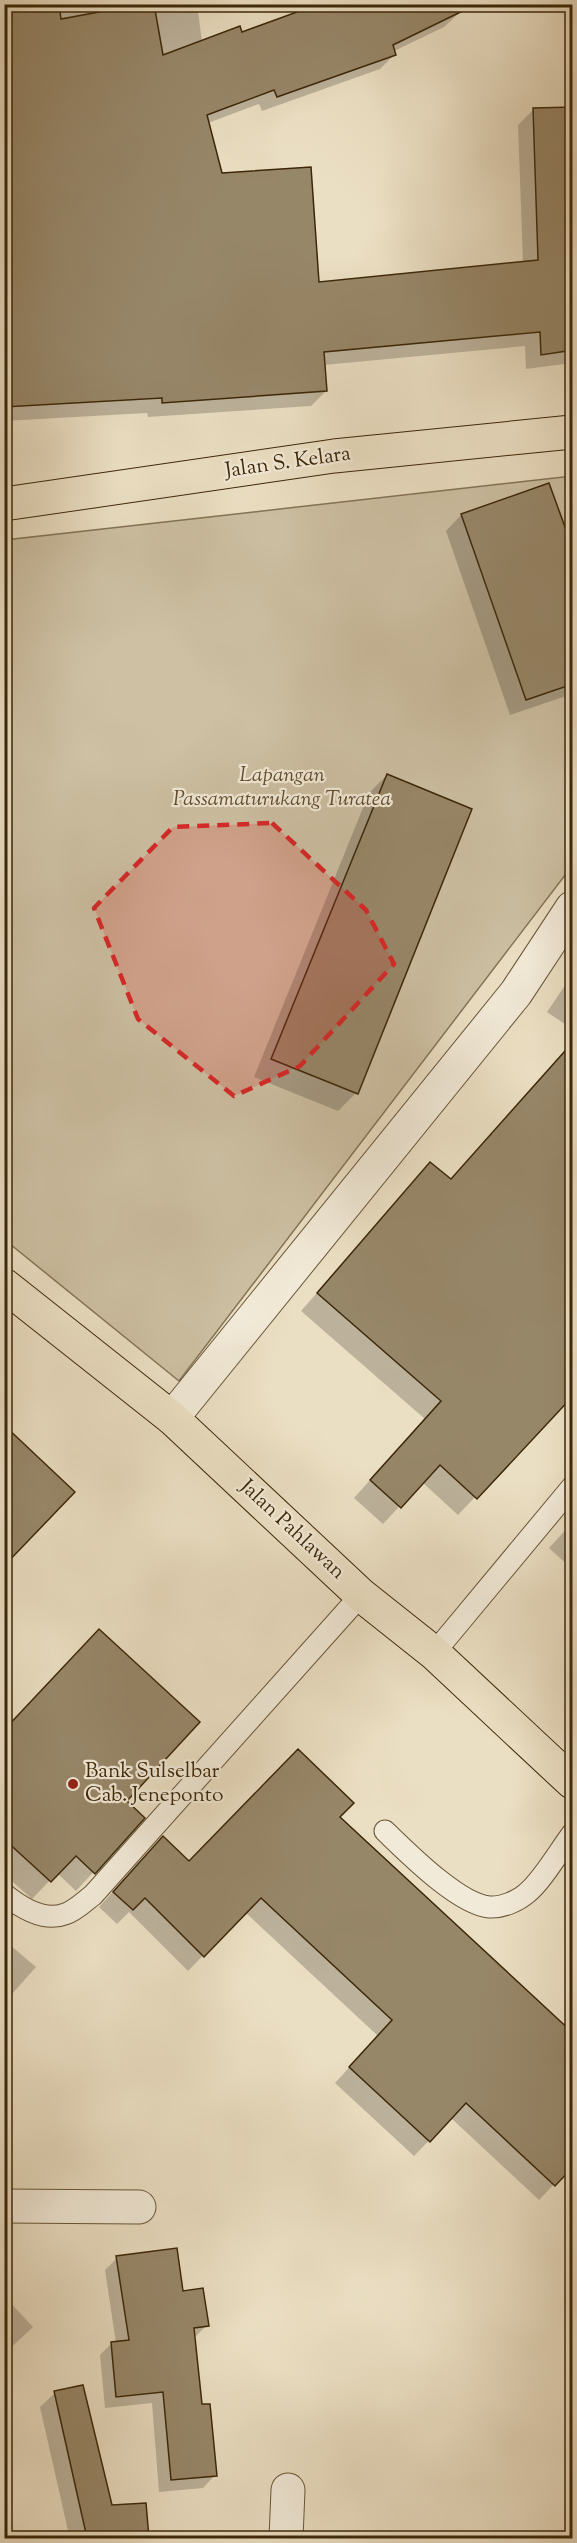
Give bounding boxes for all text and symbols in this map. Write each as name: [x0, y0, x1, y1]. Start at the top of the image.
street label: Jalan S. Kelara: [222, 439, 353, 487]
park label: Lapangan Passamaturukang Turatea: [173, 761, 391, 815]
street label: Jalan Pahlawan: [232, 1472, 352, 1587]
place label: Bank Sulselbar Cab. Jeneponto: [85, 1757, 223, 1811]
marker: Bank Sulselbar Cab. Jeneponto: [66, 1777, 80, 1791]

